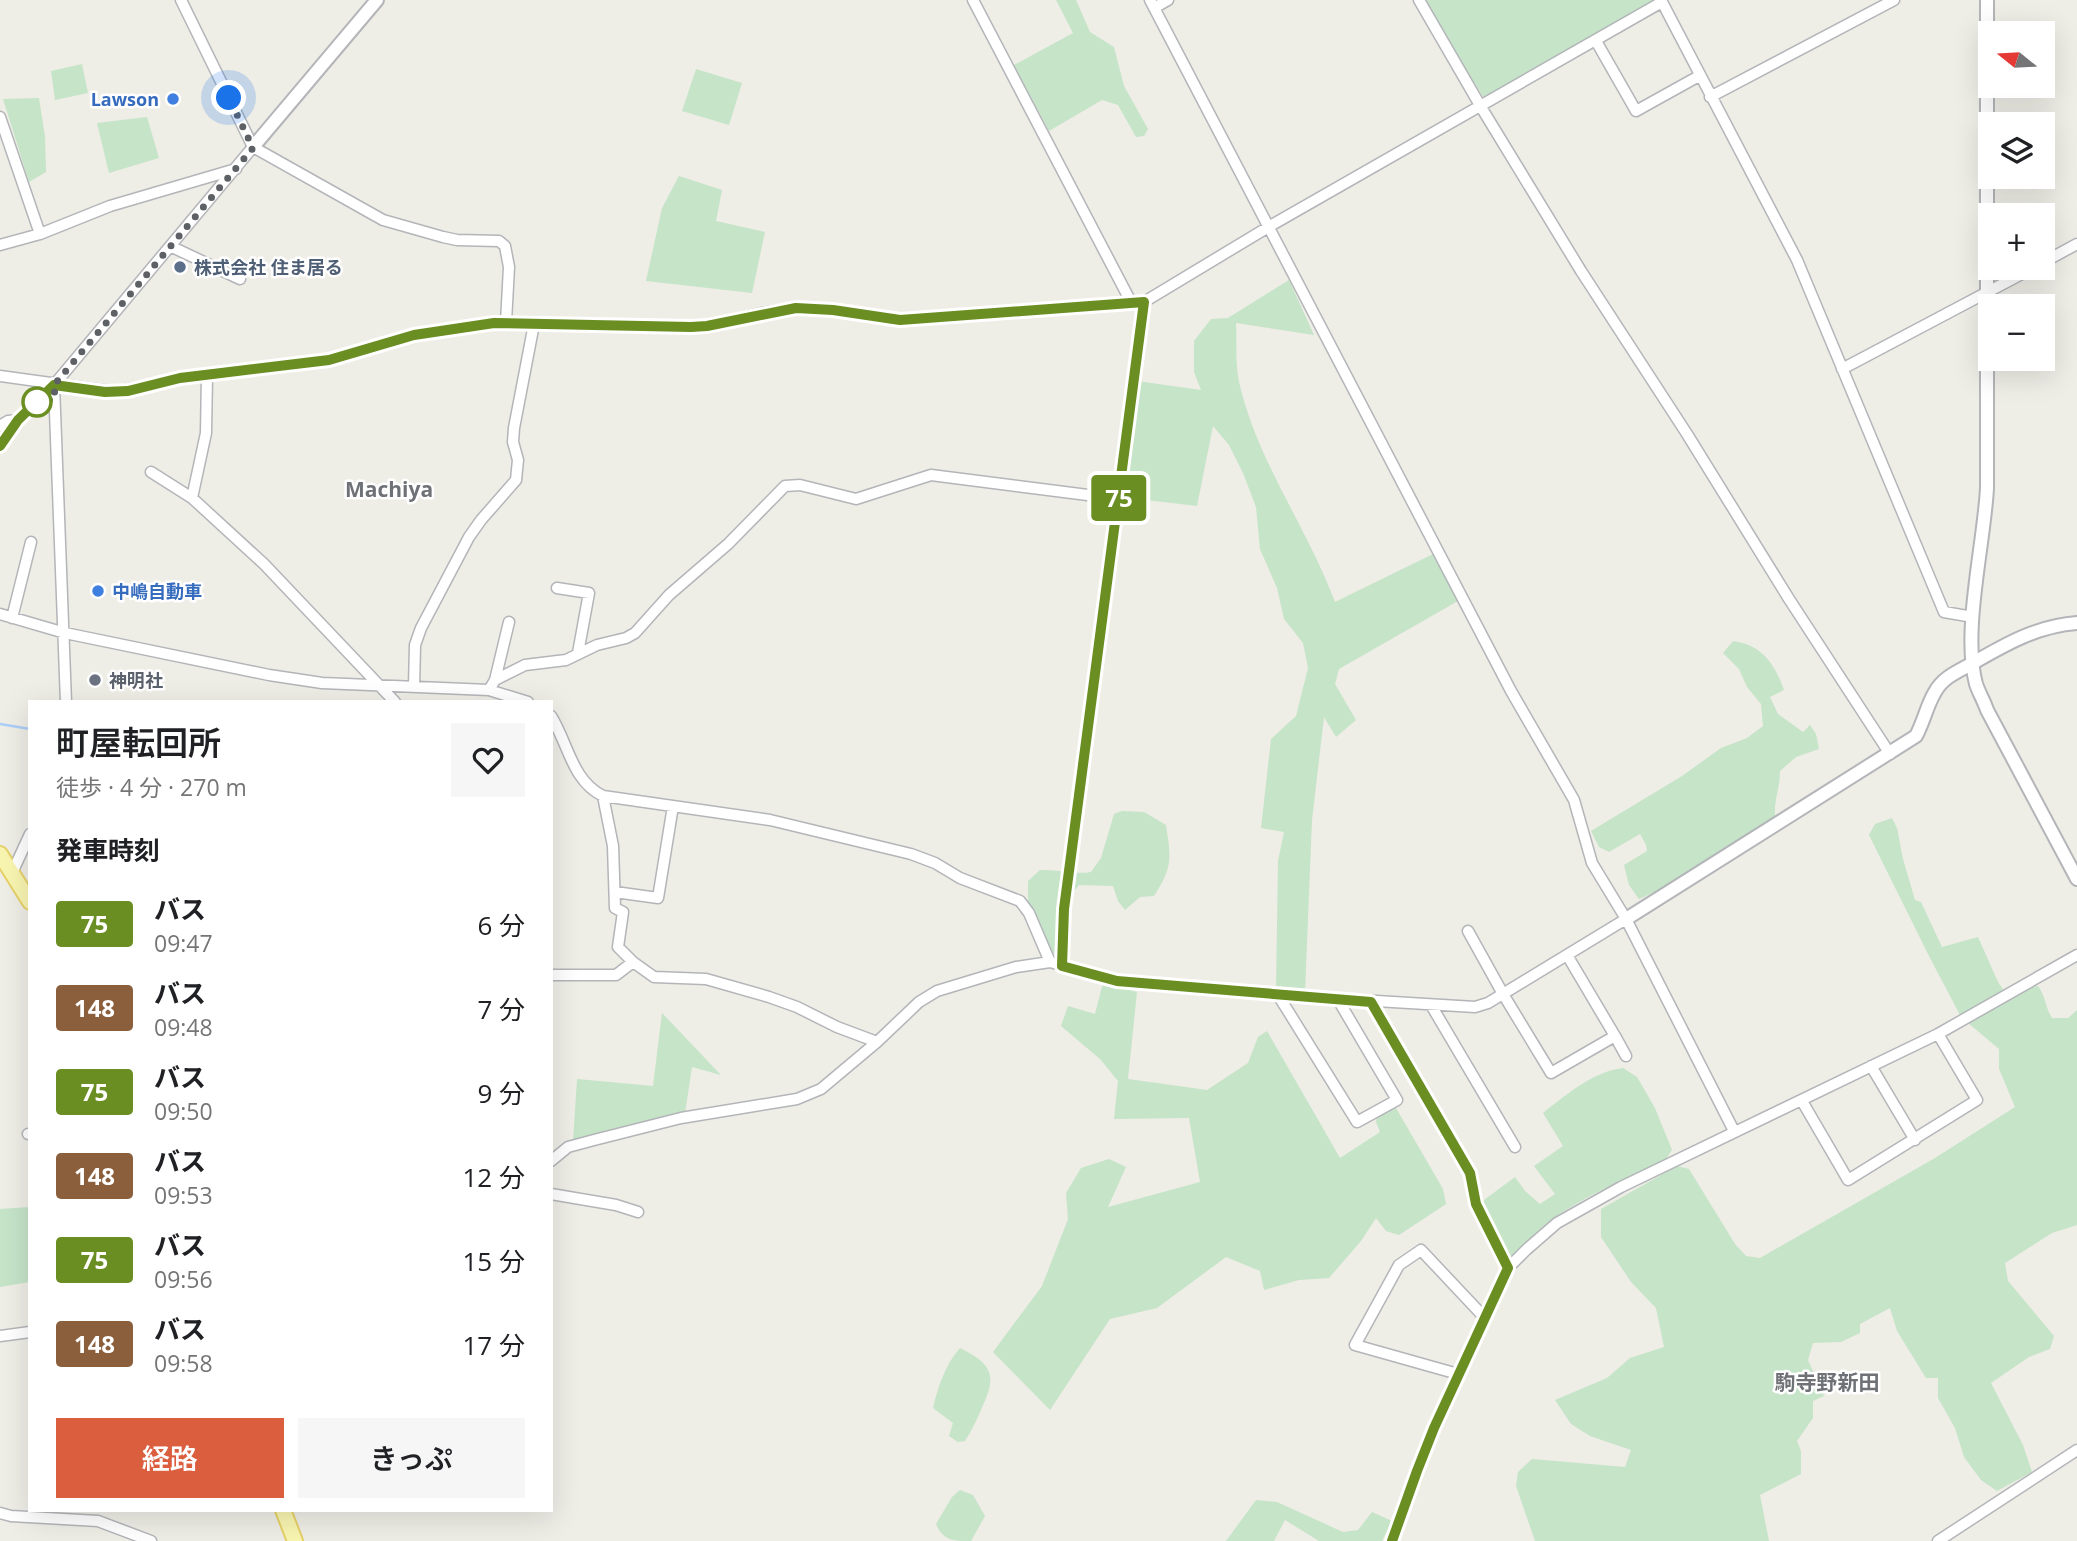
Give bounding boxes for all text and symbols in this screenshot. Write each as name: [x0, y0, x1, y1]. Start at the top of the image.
north arrow: [1978, 21, 2054, 98]
map controls: [1978, 21, 2055, 371]
your location: [211, 80, 246, 115]
place label: Lawson: [91, 87, 159, 111]
marker: Lawson: [165, 91, 181, 107]
button: layers: [1978, 112, 2055, 189]
button: +: [1978, 203, 2055, 280]
place label: 株式会社 住ま居る: [194, 255, 343, 279]
marker: 株式会社 住ま居る: [172, 259, 188, 275]
button: −: [1978, 294, 2055, 371]
unlabelled marker: [22, 387, 52, 417]
district label: Machiya: [345, 475, 433, 503]
line badge: 75: [1088, 475, 1150, 521]
text: 75: [1105, 481, 1133, 514]
place label: 中嶋自動車: [112, 579, 202, 603]
marker: 中嶋自動車: [90, 583, 106, 599]
place label: 神明社: [109, 668, 163, 692]
marker: 神明社: [87, 672, 103, 688]
text: 町屋転回所: [56, 720, 221, 765]
button: heart: [451, 723, 525, 797]
text: 徒歩 · 4 分 · 270 m: [56, 771, 247, 803]
text: 発車時刻: [56, 832, 160, 868]
text: バス: [154, 891, 206, 927]
text: 75: [81, 907, 108, 940]
text: 6 分: [477, 907, 525, 943]
text: 09:47: [154, 927, 213, 959]
text: バス: [154, 975, 206, 1011]
text: 148: [74, 991, 115, 1024]
text: 7 分: [477, 991, 525, 1027]
text: 09:48: [154, 1011, 213, 1043]
text: バス: [154, 1059, 206, 1095]
text: 75: [81, 1075, 108, 1108]
text: 9 分: [477, 1075, 525, 1111]
text: 09:50: [154, 1095, 213, 1127]
text: バス: [154, 1143, 206, 1179]
text: 148: [74, 1159, 115, 1192]
text: 12 分: [463, 1159, 525, 1195]
text: 09:53: [154, 1179, 213, 1211]
text: バス: [154, 1227, 206, 1263]
text: 75: [81, 1243, 108, 1276]
text: 15 分: [463, 1243, 525, 1279]
text: 09:56: [154, 1263, 213, 1295]
text: バス: [154, 1311, 206, 1347]
text: 148: [74, 1327, 115, 1360]
text: 17 分: [463, 1327, 525, 1363]
text: 09:58: [154, 1347, 213, 1379]
district label: 駒寺野新田: [1775, 1368, 1880, 1396]
button: 経路: [56, 1418, 284, 1498]
button: きっぷ: [298, 1418, 525, 1498]

